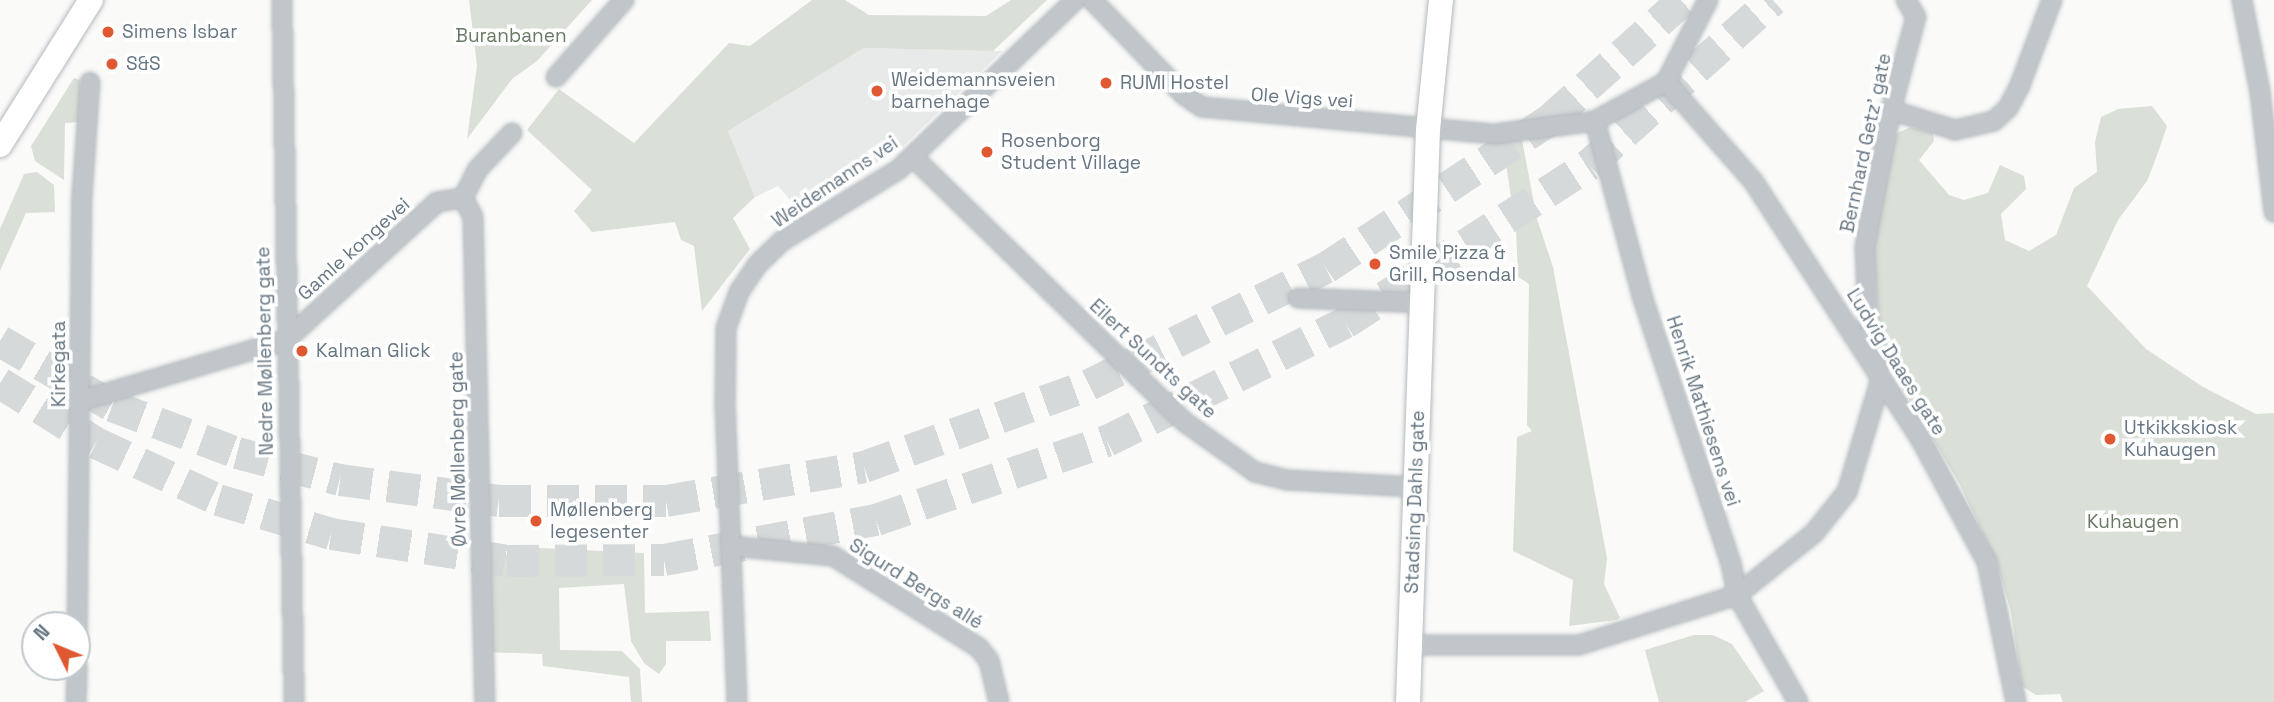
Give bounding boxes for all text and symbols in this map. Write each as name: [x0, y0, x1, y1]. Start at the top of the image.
place label: Simens Isbar: [122, 21, 237, 43]
marker: Simens Isbar: [100, 24, 116, 40]
park label: Buranbanen: [455, 25, 567, 47]
street label: Bernhard Getz' gate: [1836, 51, 1896, 235]
place label: S&S: [126, 53, 161, 75]
marker: S&S: [104, 56, 120, 72]
place label: Weidemannsveien barnehage: [891, 69, 1056, 113]
place label: RUMI Hostel: [1120, 72, 1229, 94]
marker: RUMI Hostel: [1098, 75, 1114, 91]
marker: Weidemannsveien barnehage: [869, 83, 885, 99]
street label: Ole Vigs vei: [1250, 83, 1354, 113]
place label: Rosenborg Student Village: [1001, 130, 1141, 174]
street label: Weidemanns vei: [768, 131, 902, 233]
marker: Rosenborg Student Village: [979, 144, 995, 160]
street label: Gamle kongevei: [293, 193, 415, 305]
place label: Smile Pizza & Grill, Rosendal: [1389, 242, 1517, 286]
street label: Nedre Møllenberg gate: [252, 246, 278, 456]
marker: Smile Pizza & Grill, Rosendal: [1367, 256, 1383, 272]
street label: Ludvig Daaes gate: [1842, 284, 1950, 440]
street label: Eilert Sundts gate: [1085, 294, 1221, 424]
street label: Henrik Mathiesens vei: [1661, 313, 1745, 509]
street label: Kirkegata: [48, 321, 70, 407]
place label: Kalman Glick: [316, 340, 430, 362]
marker: Kalman Glick: [294, 343, 310, 359]
street label: Øvre Møllenberg gate: [445, 351, 471, 547]
street label: Stadsing Dahls gate: [1400, 410, 1430, 594]
place label: Utkikkskiosk Kuhaugen: [2124, 417, 2237, 461]
marker: Utkikkskiosk Kuhaugen: [2102, 431, 2118, 447]
place label: Møllenberg legesenter: [550, 499, 653, 543]
park label: Kuhaugen: [2087, 511, 2179, 533]
marker: Møllenberg legesenter: [528, 513, 544, 529]
street label: Sigurd Bergs allé: [845, 534, 987, 634]
north arrow: [21, 611, 91, 681]
text: N: [28, 620, 55, 646]

